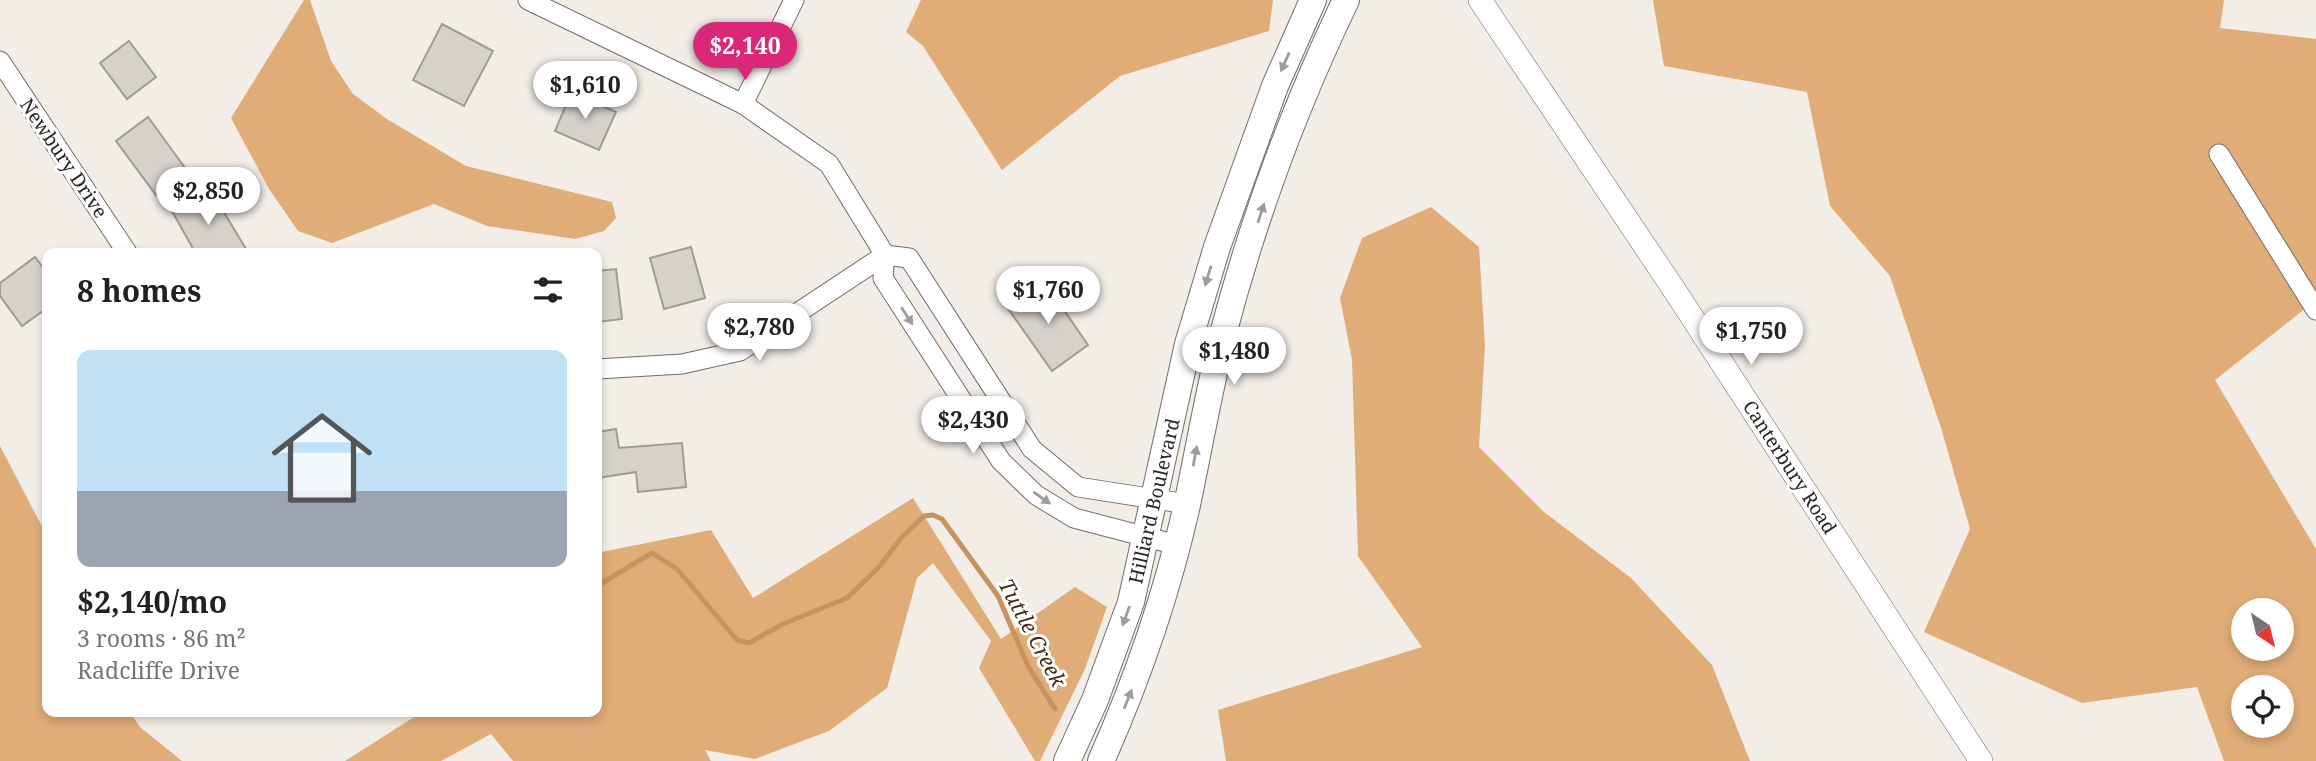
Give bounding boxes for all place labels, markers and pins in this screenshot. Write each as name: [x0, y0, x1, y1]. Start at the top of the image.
pin: $2,140: [688, 22, 802, 82]
pin: $1,610: [528, 61, 642, 121]
pin: $2,850: [151, 168, 265, 227]
pin: $1,760: [991, 266, 1105, 326]
pin: $2,780: [702, 304, 816, 363]
pin: $1,750: [1694, 308, 1808, 367]
pin: $1,480: [1177, 328, 1291, 387]
pin: $2,430: [916, 396, 1030, 456]

